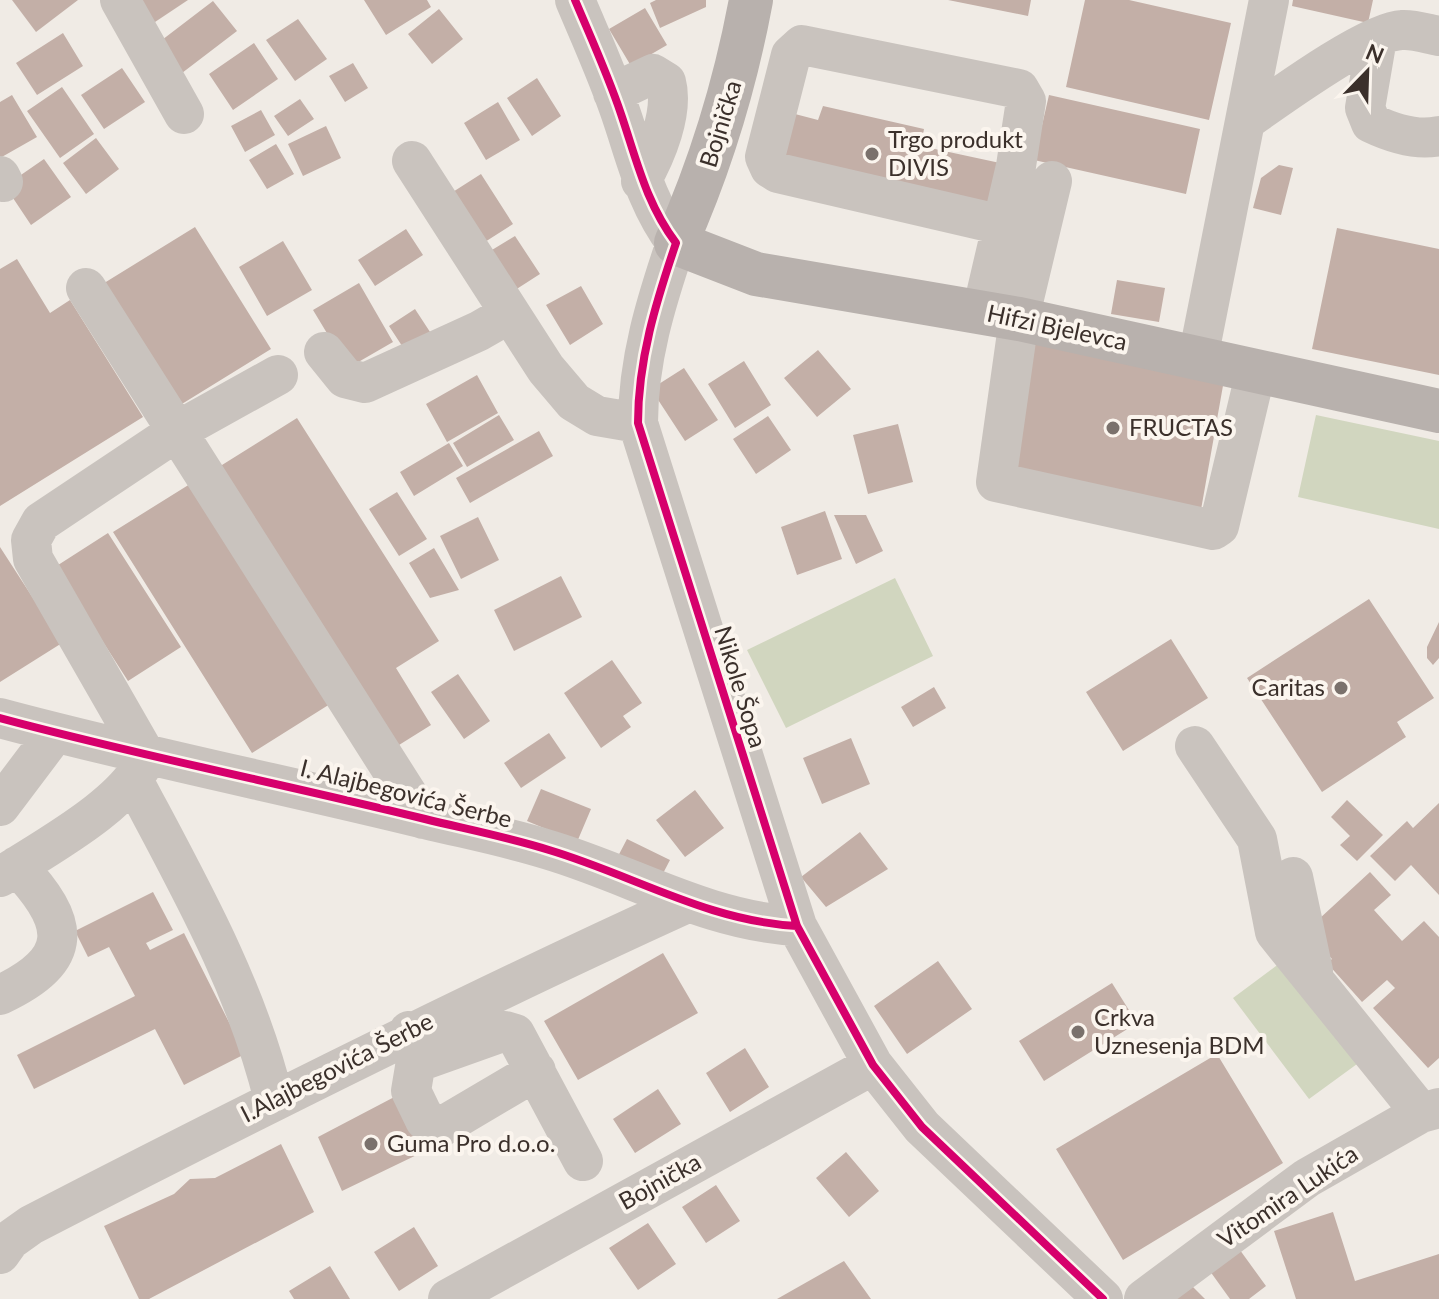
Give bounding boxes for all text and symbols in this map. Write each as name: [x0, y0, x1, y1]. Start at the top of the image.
north arrow: [1327, 32, 1407, 112]
text: N: [1362, 37, 1388, 69]
street label: Bojnička: [693, 77, 747, 171]
place label: Trgo produkt DIVIS: [888, 124, 1023, 181]
marker: Trgo produkt DIVIS: [863, 145, 881, 163]
street label: Hifzi Bjelevca: [985, 298, 1130, 356]
place label: FRUCTAS: [1129, 412, 1233, 441]
marker: FRUCTAS: [1104, 419, 1122, 437]
street label: Nikole Šopa: [709, 622, 774, 751]
place label: Caritas: [1252, 672, 1325, 701]
marker: Caritas: [1332, 679, 1350, 697]
street label: I. Alajbegovića Šerbe: [298, 752, 515, 833]
place label: Crkva Uznesenja BDM: [1094, 1002, 1264, 1059]
street label: I.Alajbegovića Šerbe: [235, 1006, 437, 1128]
marker: Crkva Uznesenja BDM: [1069, 1023, 1087, 1041]
place label: Guma Pro d.o.o.: [387, 1128, 555, 1157]
marker: Guma Pro d.o.o.: [362, 1135, 380, 1153]
street label: Vitomira Lukića: [1212, 1138, 1363, 1253]
street label: Bojnička: [613, 1146, 705, 1215]

